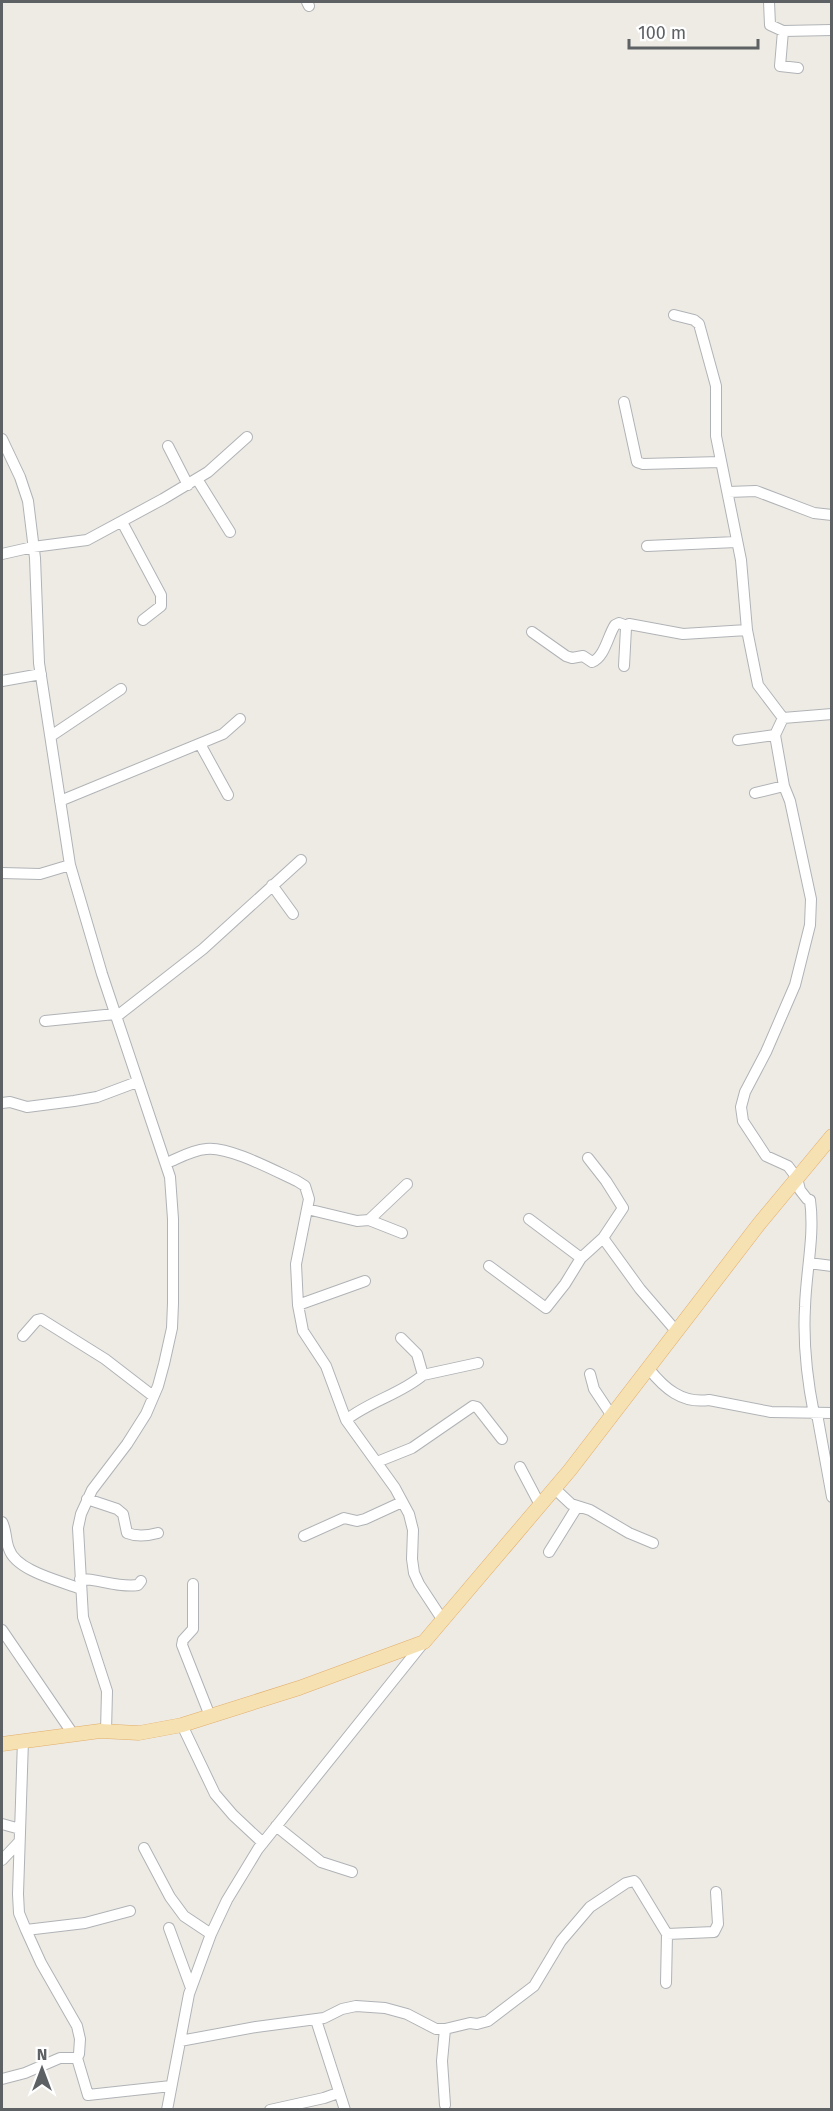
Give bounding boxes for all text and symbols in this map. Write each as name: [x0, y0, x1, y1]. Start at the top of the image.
scale bar: [629, 12, 758, 50]
text: 100 m: [638, 22, 686, 44]
north arrow: [12, 2039, 72, 2099]
text: N: [37, 2045, 47, 2064]

